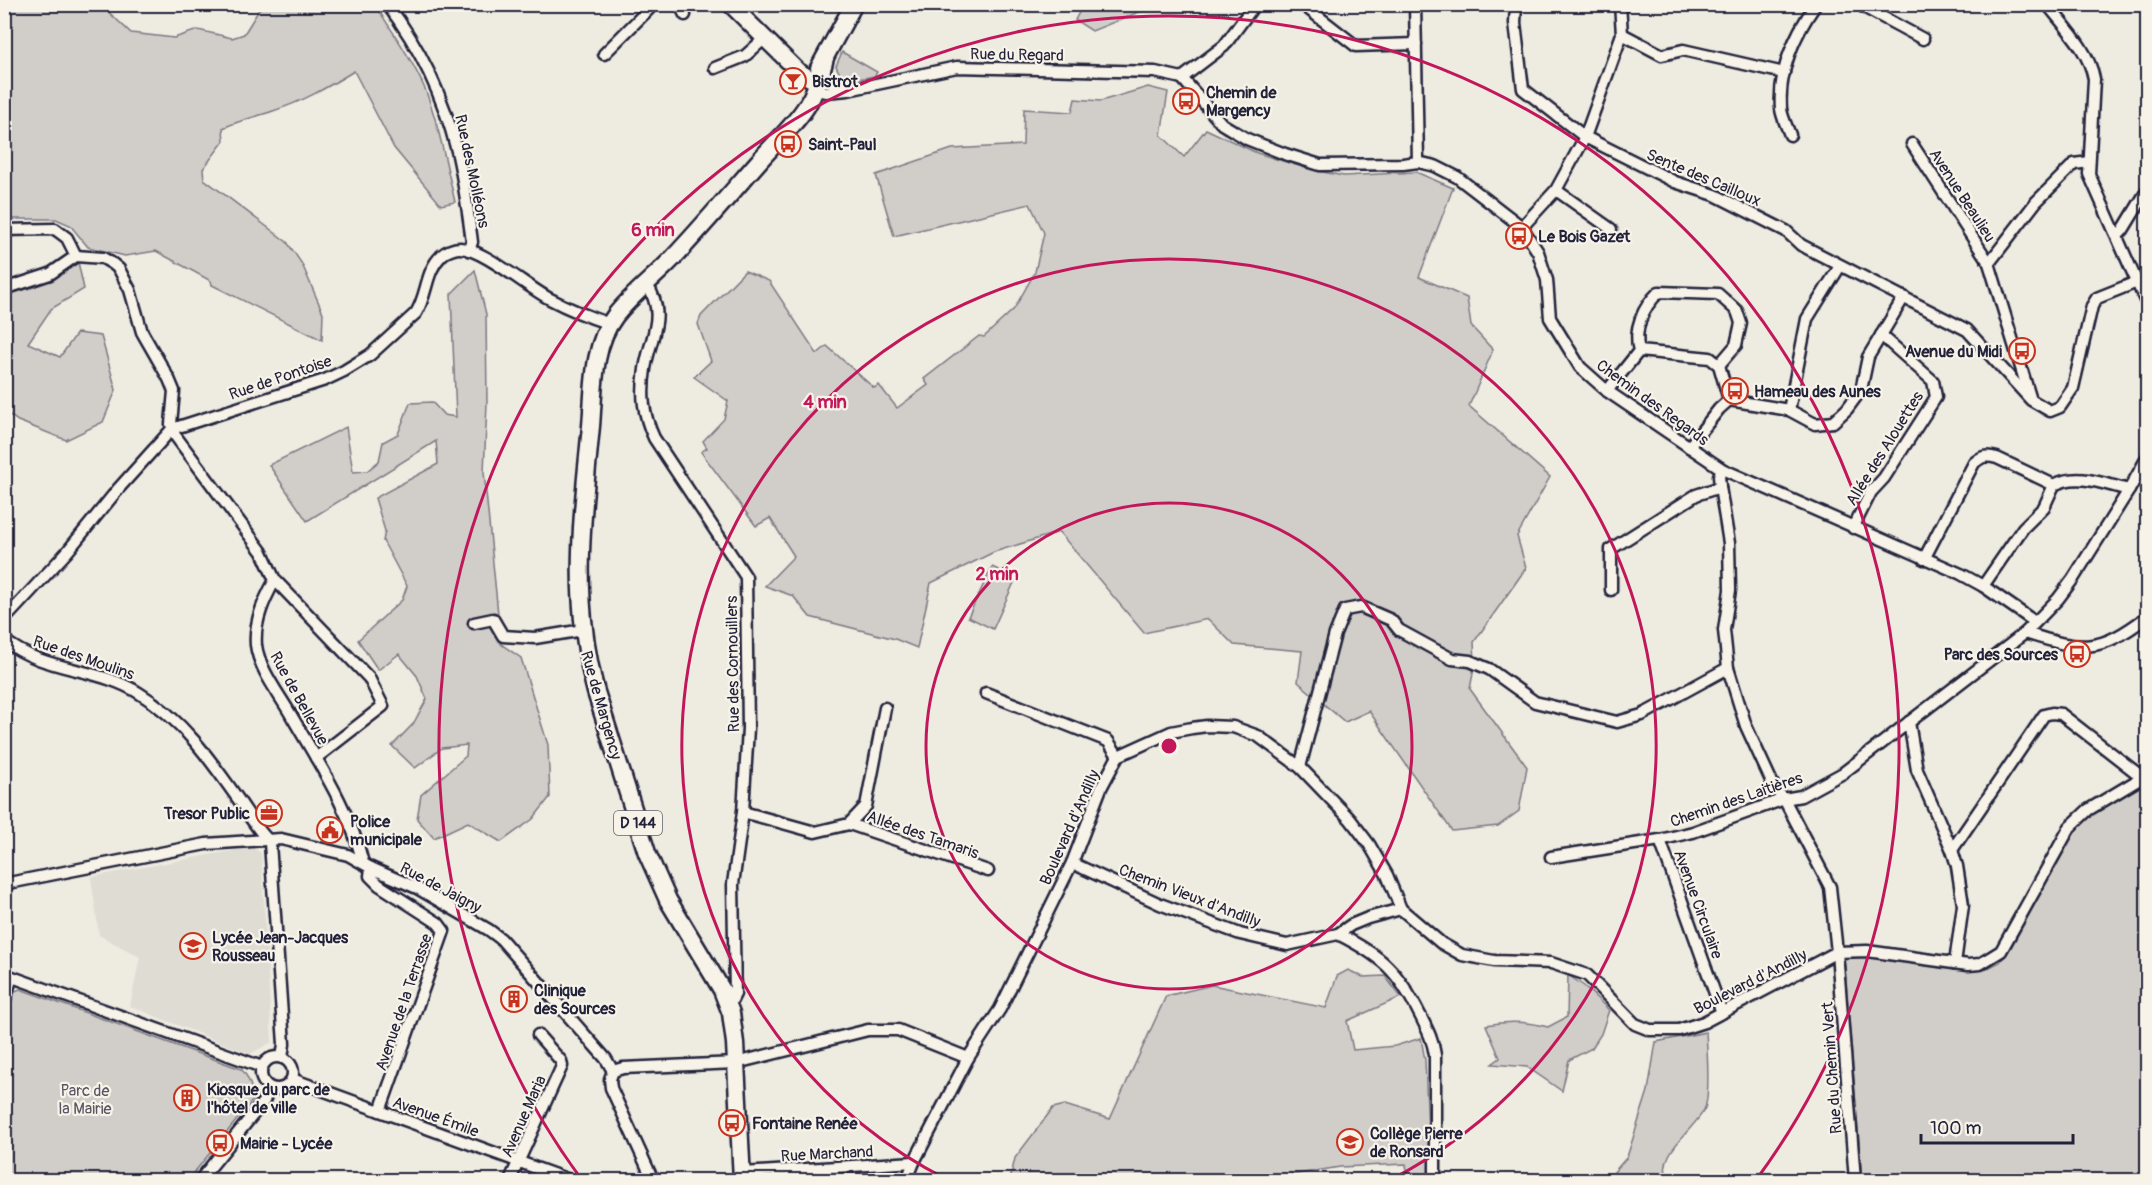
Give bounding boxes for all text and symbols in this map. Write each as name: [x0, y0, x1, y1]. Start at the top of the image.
street label: Rue du Regard: [970, 44, 1064, 66]
bar icon: Bistrot: [778, 66, 808, 96]
place label: Bistrot: [812, 72, 858, 92]
place label: Chemin de Margency: [1206, 83, 1278, 121]
bus stop icon: Chemin de Margency: [1171, 86, 1201, 116]
street label: Rue des Molléons: [450, 113, 494, 230]
bus stop icon: Saint-Paul: [773, 129, 803, 159]
place label: Saint-Paul: [808, 135, 877, 155]
street label: Sente des Cailloux: [1643, 145, 1764, 211]
street label: Avenue Beaulieu: [1925, 145, 2000, 246]
text: 6 min: [631, 219, 675, 242]
bus stop icon: Le Bois Gazet: [1504, 221, 1534, 251]
place label: Le Bois Gazet: [1538, 227, 1631, 247]
bus stop icon: Avenue du Midi: [2007, 336, 2037, 366]
place label: Avenue du Midi: [1905, 342, 2002, 362]
street label: Rue de Pontoise: [226, 351, 334, 405]
street label: Chemin des Regards: [1592, 355, 1713, 450]
bus stop icon: Hameau des Aunes: [1720, 376, 1750, 406]
place label: Hameau des Aunes: [1754, 382, 1882, 402]
street label: Allée des Alouettes: [1842, 388, 1928, 509]
text: 4 min: [803, 391, 847, 414]
text: 2 min: [975, 563, 1019, 586]
street label: Rue des Cornouillers: [722, 596, 744, 732]
street label: Rue des Moulins: [30, 631, 137, 685]
bus stop icon: Parc des Sources: [2062, 639, 2092, 669]
place label: Parc des Sources: [1944, 645, 2059, 665]
street label: Rue de Bellevue: [265, 648, 333, 749]
street label: Rue de Margency: [576, 649, 626, 762]
centre of rings: [1159, 736, 1179, 756]
street label: Boulevard d'Andilly: [1035, 766, 1104, 888]
street label: Chemin des Laitières: [1668, 768, 1805, 832]
office icon: Tresor Public: [254, 798, 284, 828]
place label: Tresor Public: [163, 804, 250, 824]
street label: Allée des Tamaris: [864, 806, 981, 863]
road number: D 144: [614, 811, 662, 835]
place label: Police municipale: [350, 812, 423, 850]
public building icon: Police municipale: [315, 815, 345, 845]
street label: Avenue Circulaire: [1669, 847, 1727, 962]
street label: Rue de Jaigny: [396, 858, 485, 918]
street label: Chemin Vieux d'Andilly: [1116, 860, 1263, 932]
place label: Lycée Jean-Jacques Rousseau: [212, 928, 349, 966]
school or university icon: Lycée Jean-Jacques Rousseau: [178, 931, 208, 961]
street label: Avenue de la Terrasse: [371, 931, 437, 1073]
street label: Boulevard d'Andilly: [1691, 945, 1811, 1019]
place label: Clinique des Sources: [534, 981, 616, 1019]
building icon: Clinique des Sources: [499, 984, 529, 1014]
street label: Rue du Chemin Vert: [1817, 1001, 1847, 1135]
street label: Avenue Maria: [497, 1072, 551, 1160]
place label: Kiosque du parc de l'hôtel de ville: [207, 1080, 331, 1118]
park label: Parc de la Mairie: [59, 1081, 112, 1119]
building icon: Kiosque du parc de l'hôtel de ville: [172, 1083, 202, 1113]
street label: Avenue Émile: [390, 1092, 482, 1142]
scale bar: [1921, 1107, 2072, 1145]
bus stop icon: Fontaine Renée: [717, 1108, 747, 1138]
place label: Fontaine Renée: [752, 1114, 859, 1134]
text: 100 m: [1930, 1117, 1982, 1140]
place label: Collège Pierre de Ronsard: [1370, 1124, 1464, 1162]
school or university icon: Collège Pierre de Ronsard: [1335, 1127, 1365, 1157]
bus stop icon: Mairie - Lycée: [205, 1128, 235, 1158]
place label: Mairie - Lycée: [240, 1134, 334, 1154]
street label: Rue Marchand: [780, 1142, 874, 1166]

